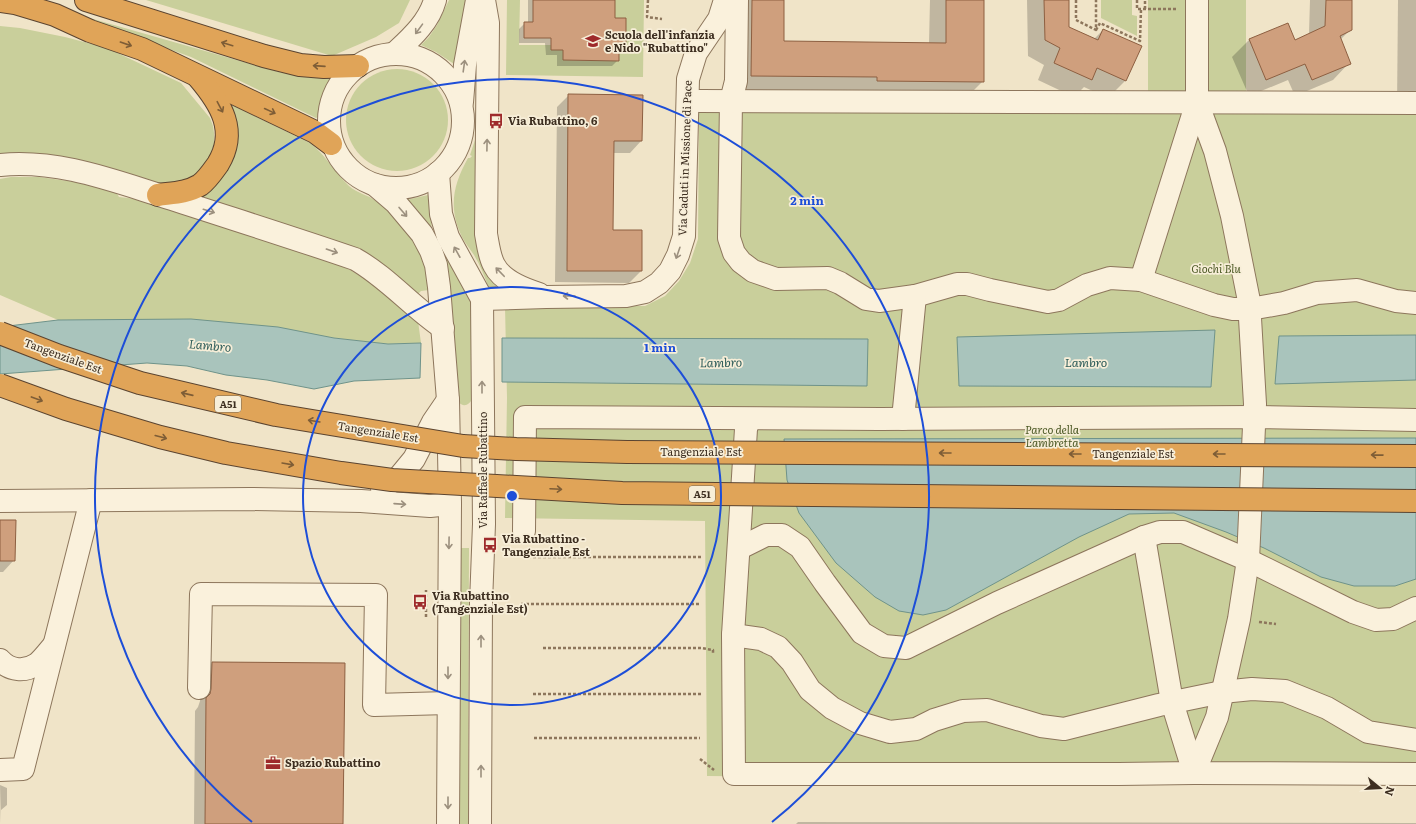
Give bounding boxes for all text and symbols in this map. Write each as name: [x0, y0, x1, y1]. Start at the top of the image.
one-way arrow: [415, 24, 423, 35]
place label: Scuola dell'infanzia e Nido "Rubattino": [605, 26, 715, 55]
school or university icon: Scuola dell'infanzia e Nido "Rubattino": [584, 32, 602, 50]
one-way arrow: [220, 40, 233, 47]
one-way arrow: [120, 41, 133, 48]
one-way arrow: [461, 60, 468, 73]
one-way arrow: [313, 63, 326, 70]
street label: Via Caduti in Missione di Pace: [673, 80, 695, 236]
one-way arrow: [216, 101, 224, 113]
one-way arrow: [264, 108, 276, 115]
bus stop icon: Via Rubattino, 6: [487, 112, 505, 130]
place label: Via Rubattino, 6: [508, 112, 598, 128]
one-way arrow: [483, 139, 491, 152]
text: 2 min: [790, 191, 824, 209]
one-way arrow: [399, 206, 408, 217]
one-way arrow: [202, 208, 215, 215]
one-way arrow: [452, 246, 460, 258]
one-way arrow: [674, 246, 682, 258]
one-way arrow: [326, 248, 338, 256]
park label: Giochi Blu: [1191, 260, 1241, 276]
one-way arrow: [495, 267, 504, 277]
one-way arrow: [563, 292, 576, 300]
street label: Tangenziale Est: [22, 334, 105, 377]
water label: Lambro: [188, 334, 232, 356]
text: 1 min: [644, 338, 677, 356]
water label: Lambro: [700, 353, 742, 371]
water label: Lambro: [1065, 353, 1107, 371]
one-way arrow: [478, 381, 486, 394]
one-way arrow: [181, 390, 194, 398]
one-way arrow: [30, 395, 42, 403]
road number: A51: [215, 396, 241, 412]
street label: Via Raffaele Rubattino: [474, 412, 490, 528]
one-way arrow: [308, 417, 321, 425]
street label: Tangenziale Est: [336, 417, 420, 445]
park label: Parco della Lambretta: [1025, 421, 1080, 450]
one-way arrow: [154, 434, 167, 441]
street label: Tangenziale Est: [660, 443, 743, 459]
street label: Tangenziale Est: [1092, 445, 1175, 461]
one-way arrow: [939, 449, 952, 457]
one-way arrow: [1069, 450, 1082, 458]
one-way arrow: [1213, 450, 1226, 458]
one-way arrow: [1371, 452, 1384, 459]
one-way arrow: [281, 460, 294, 468]
one-way arrow: [549, 486, 562, 493]
road number: A51: [689, 486, 715, 502]
centre of rings: [505, 489, 519, 503]
one-way arrow: [393, 501, 406, 508]
place label: Via Rubattino - Tangenziale Est: [502, 530, 590, 559]
one-way arrow: [445, 536, 453, 549]
bus stop icon: Via Rubattino - Tangenziale Est: [481, 536, 499, 554]
place label: Via Rubattino (Tangenziale Est): [432, 587, 528, 616]
bus stop icon: Via Rubattino (Tangenziale Est): [411, 593, 429, 611]
one-way arrow: [477, 635, 485, 648]
one-way arrow: [444, 666, 452, 679]
office icon: Spazio Rubattino: [264, 754, 282, 772]
place label: Spazio Rubattino: [285, 754, 381, 770]
one-way arrow: [477, 765, 485, 778]
north arrow: [1360, 768, 1400, 808]
text: N: [1381, 785, 1399, 798]
one-way arrow: [444, 796, 452, 809]

